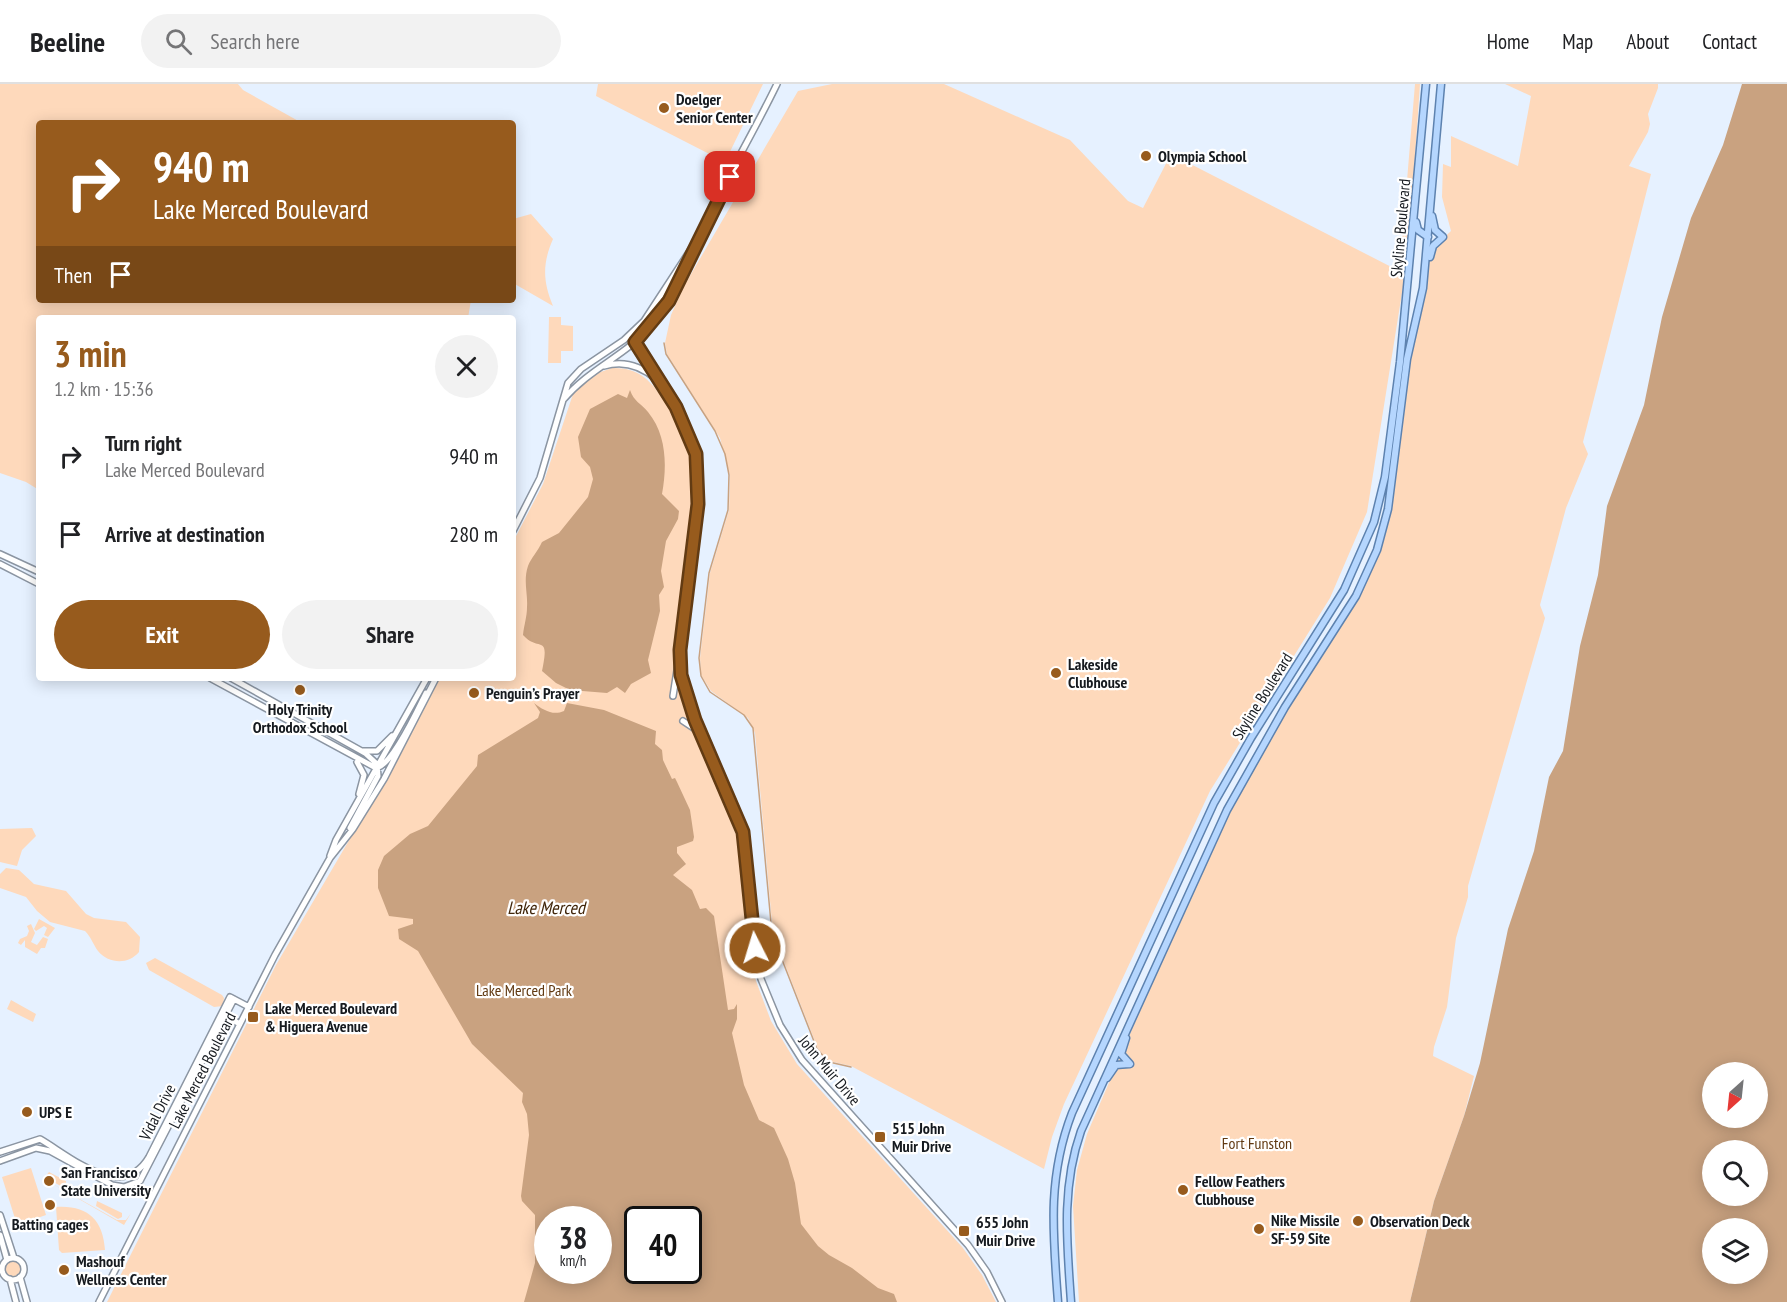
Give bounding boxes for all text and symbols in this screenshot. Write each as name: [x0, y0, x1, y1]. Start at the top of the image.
search box: [141, 14, 561, 68]
text: Beeline: [30, 23, 105, 60]
icon: search: [162, 25, 195, 58]
text: Search here: [210, 27, 300, 55]
text: Home: [1487, 28, 1529, 55]
text: Map: [1562, 28, 1593, 55]
text: About: [1626, 28, 1669, 55]
text: Contact: [1702, 28, 1757, 55]
place label: Doelger Senior Center: [676, 89, 753, 127]
marker: Doelger Senior Center: [657, 101, 671, 115]
text: 940 m: [153, 139, 250, 194]
icon: right: [54, 144, 132, 222]
place label: Olympia School: [1158, 146, 1246, 166]
marker: Olympia School: [1139, 149, 1153, 163]
pin: [704, 151, 755, 202]
icon: arrive: [713, 160, 746, 193]
street label: Skyline Boulevard: [1386, 178, 1414, 278]
text: Lake Merced Boulevard: [153, 192, 369, 226]
icon: arrive: [104, 258, 137, 291]
text: Then: [54, 261, 92, 289]
text: 3 min: [54, 330, 127, 377]
button: close: [435, 335, 498, 398]
text: 1.2 km · 15:36: [54, 376, 153, 402]
text: Turn right: [105, 429, 182, 457]
icon: right: [54, 440, 87, 473]
text: 940 m: [449, 442, 498, 470]
text: Lake Merced Boulevard: [105, 457, 265, 483]
icon: arrive: [54, 518, 87, 551]
text: Arrive at destination: [105, 520, 265, 548]
text: 280 m: [449, 520, 498, 548]
button: Exit: [54, 600, 270, 669]
button: Share: [282, 600, 498, 669]
street label: Skyline Boulevard: [1227, 649, 1297, 743]
place label: Lakeside Clubhouse: [1068, 654, 1127, 692]
marker: Lakeside Clubhouse: [1049, 666, 1063, 680]
marker: Holy Trinity Orthodox School: [293, 683, 307, 697]
place label: Penguin’s Prayer: [486, 683, 580, 703]
marker: Penguin’s Prayer: [467, 686, 481, 700]
place label: Holy Trinity Orthodox School: [253, 699, 347, 737]
water label: Lake Merced: [507, 896, 587, 919]
position arrow: [723, 916, 787, 980]
park label: Lake Merced Park: [476, 980, 573, 1000]
place label: Lake Merced Boulevard & Higuera Avenue: [265, 998, 397, 1036]
street label: Lake Merced Boulevard: [164, 1008, 240, 1131]
marker: Lake Merced Boulevard & Higuera Avenue: [246, 1010, 260, 1024]
street label: John Muir Drive: [794, 1030, 865, 1109]
north arrow: [1702, 1062, 1768, 1128]
map controls: [1702, 1062, 1768, 1284]
street label: Vidal Drive: [134, 1081, 180, 1144]
place label: UPS E: [39, 1102, 72, 1122]
marker: UPS E: [20, 1105, 34, 1119]
place label: 515 John Muir Drive: [892, 1118, 951, 1156]
marker: 515 John Muir Drive: [873, 1130, 887, 1144]
park label: Fort Funston: [1222, 1133, 1292, 1153]
button: search: [1702, 1140, 1768, 1206]
place label: San Francisco State University: [61, 1162, 151, 1200]
place label: Fellow Feathers Clubhouse: [1195, 1171, 1285, 1209]
marker: San Francisco State University: [42, 1174, 56, 1188]
marker: Fellow Feathers Clubhouse: [1176, 1183, 1190, 1197]
marker: Batting cages: [43, 1198, 57, 1212]
speed limit sign: 40: [624, 1206, 702, 1284]
place label: Nike Missile SF-59 Site: [1271, 1210, 1340, 1248]
place label: Observation Deck: [1370, 1211, 1470, 1231]
place label: 655 John Muir Drive: [976, 1212, 1035, 1250]
place label: Batting cages: [12, 1214, 89, 1234]
marker: Observation Deck: [1351, 1214, 1365, 1228]
text: 38: [559, 1218, 587, 1257]
button: layers: [1702, 1218, 1768, 1284]
marker: Nike Missile SF-59 Site: [1252, 1222, 1266, 1236]
marker: 655 John Muir Drive: [957, 1224, 971, 1238]
place label: Mashouf Wellness Center: [75, 1251, 167, 1289]
text: km/h: [560, 1251, 586, 1270]
marker: Mashouf Wellness Center: [57, 1263, 71, 1277]

